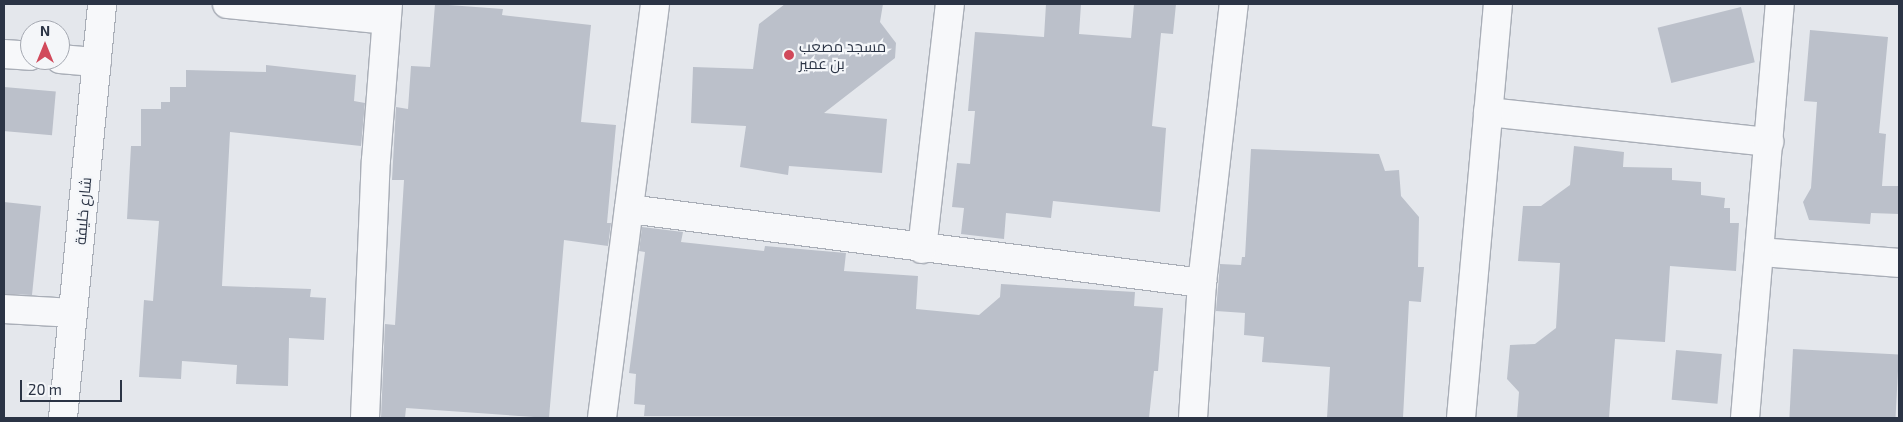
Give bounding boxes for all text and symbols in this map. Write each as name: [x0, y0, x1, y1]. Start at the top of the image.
north arrow: [20, 20, 70, 70]
text: N: [40, 22, 50, 39]
place label: مسجد مصعب بن عمير: [799, 37, 886, 72]
marker: مسجد مصعب بن عمير: [783, 49, 795, 61]
street label: شارع خليفة: [71, 176, 95, 246]
scale bar: [22, 370, 125, 402]
text: 20 m: [28, 380, 62, 398]

